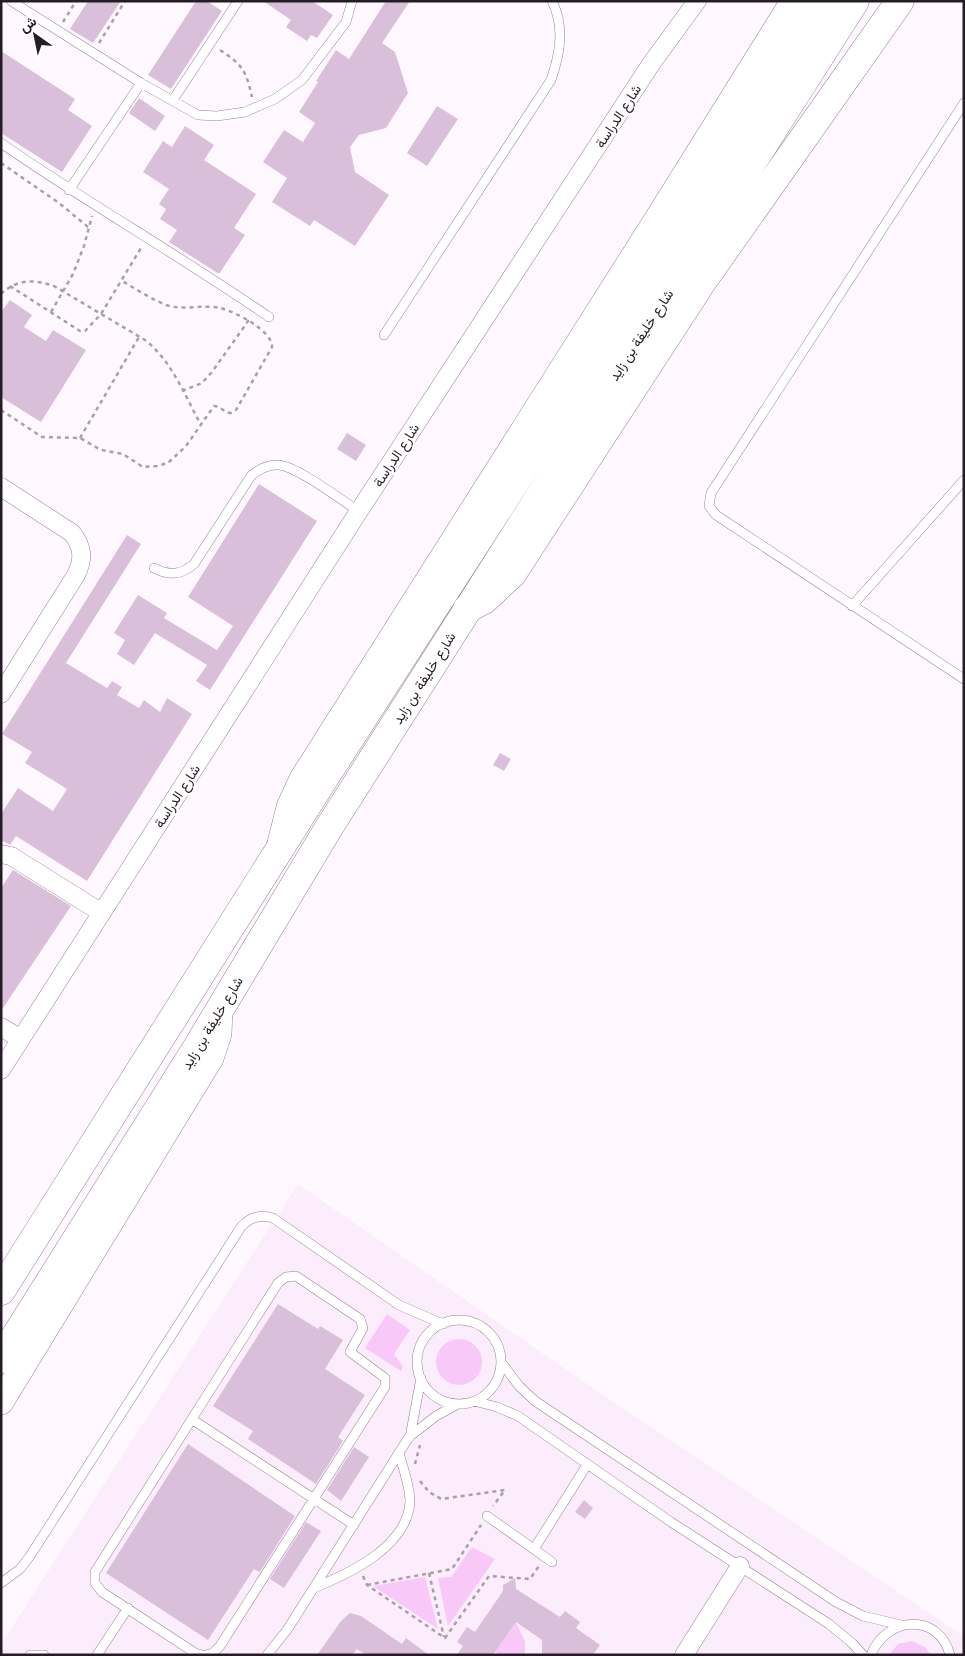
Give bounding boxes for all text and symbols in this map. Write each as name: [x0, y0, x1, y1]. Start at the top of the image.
north arrow: [10, 10, 60, 60]
text: ش: [16, 12, 40, 36]
street label: شارع الدراسة: [591, 81, 647, 152]
street label: شارع خليفة بن زايد: [605, 286, 679, 385]
street label: شارع الدراسة: [369, 420, 425, 491]
street label: شارع خليفة بن زايد: [388, 629, 461, 729]
street label: شارع الدراسة: [150, 761, 206, 832]
street label: شارع خليفة بن زايد: [177, 973, 249, 1074]

